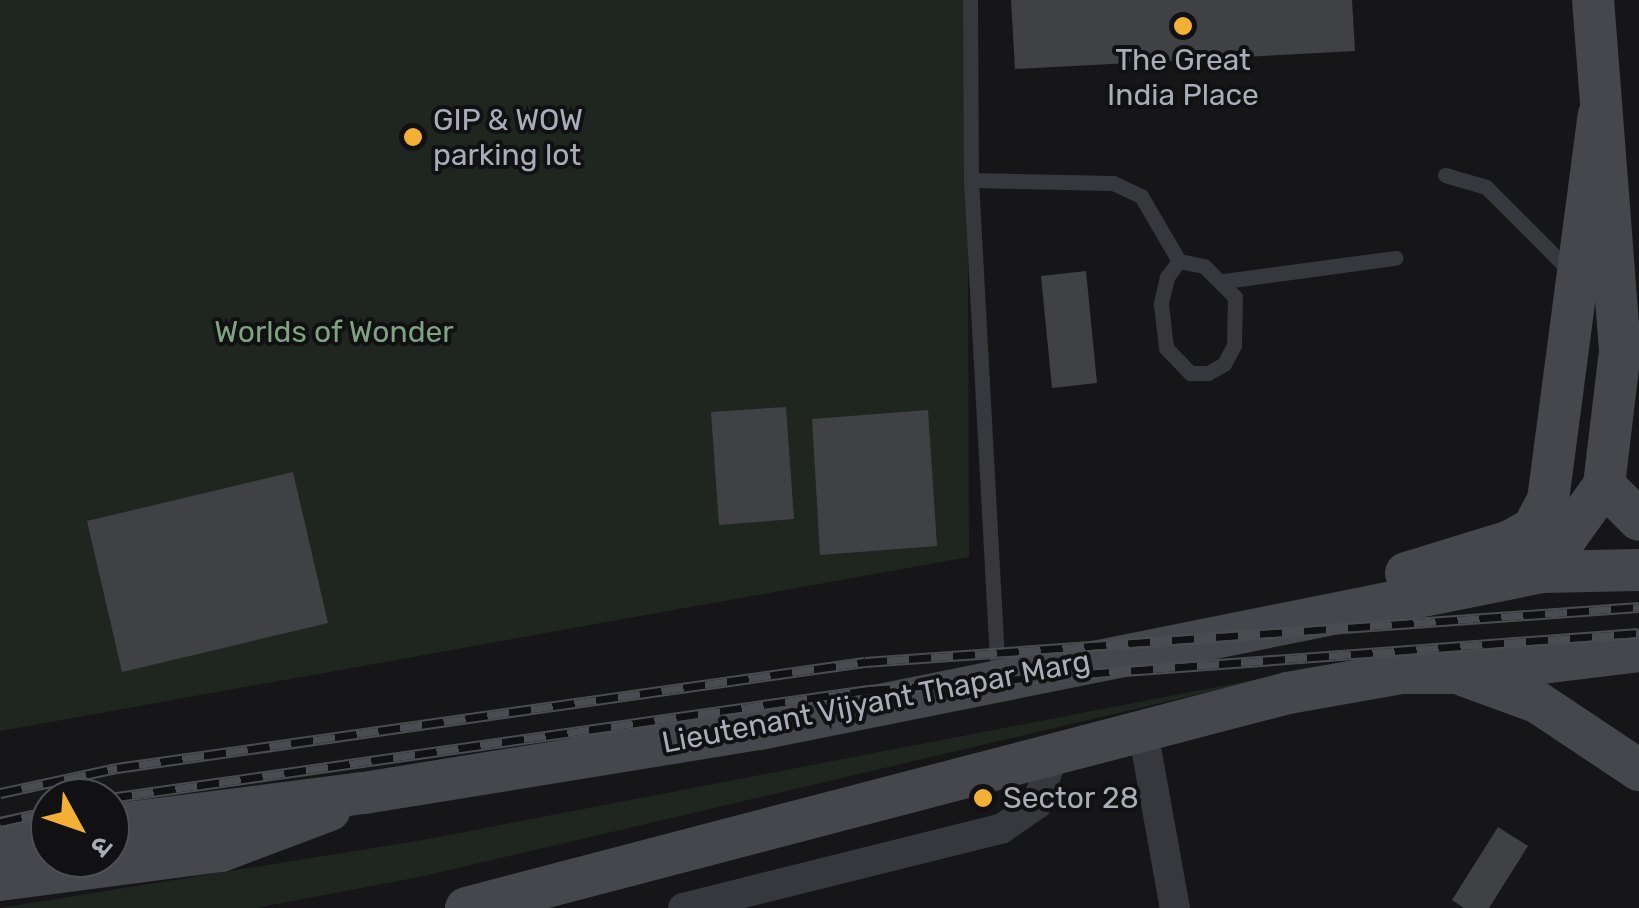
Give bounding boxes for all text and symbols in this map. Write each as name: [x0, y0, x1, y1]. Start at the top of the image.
marker: The Great India Place: [1172, 15, 1194, 37]
place label: The Great India Place: [1107, 42, 1259, 112]
place label: GIP & WOW parking lot: [433, 102, 584, 172]
marker: GIP & WOW parking lot: [402, 126, 424, 148]
park label: Worlds of Wonder: [214, 314, 454, 350]
street label: Lieutenant Vijyant Thapar Marg: [658, 643, 1094, 761]
north arrow: [30, 778, 130, 878]
place label: Sector 28: [1003, 780, 1139, 816]
marker: Sector 28: [972, 787, 994, 809]
text: उ: [84, 829, 120, 863]

